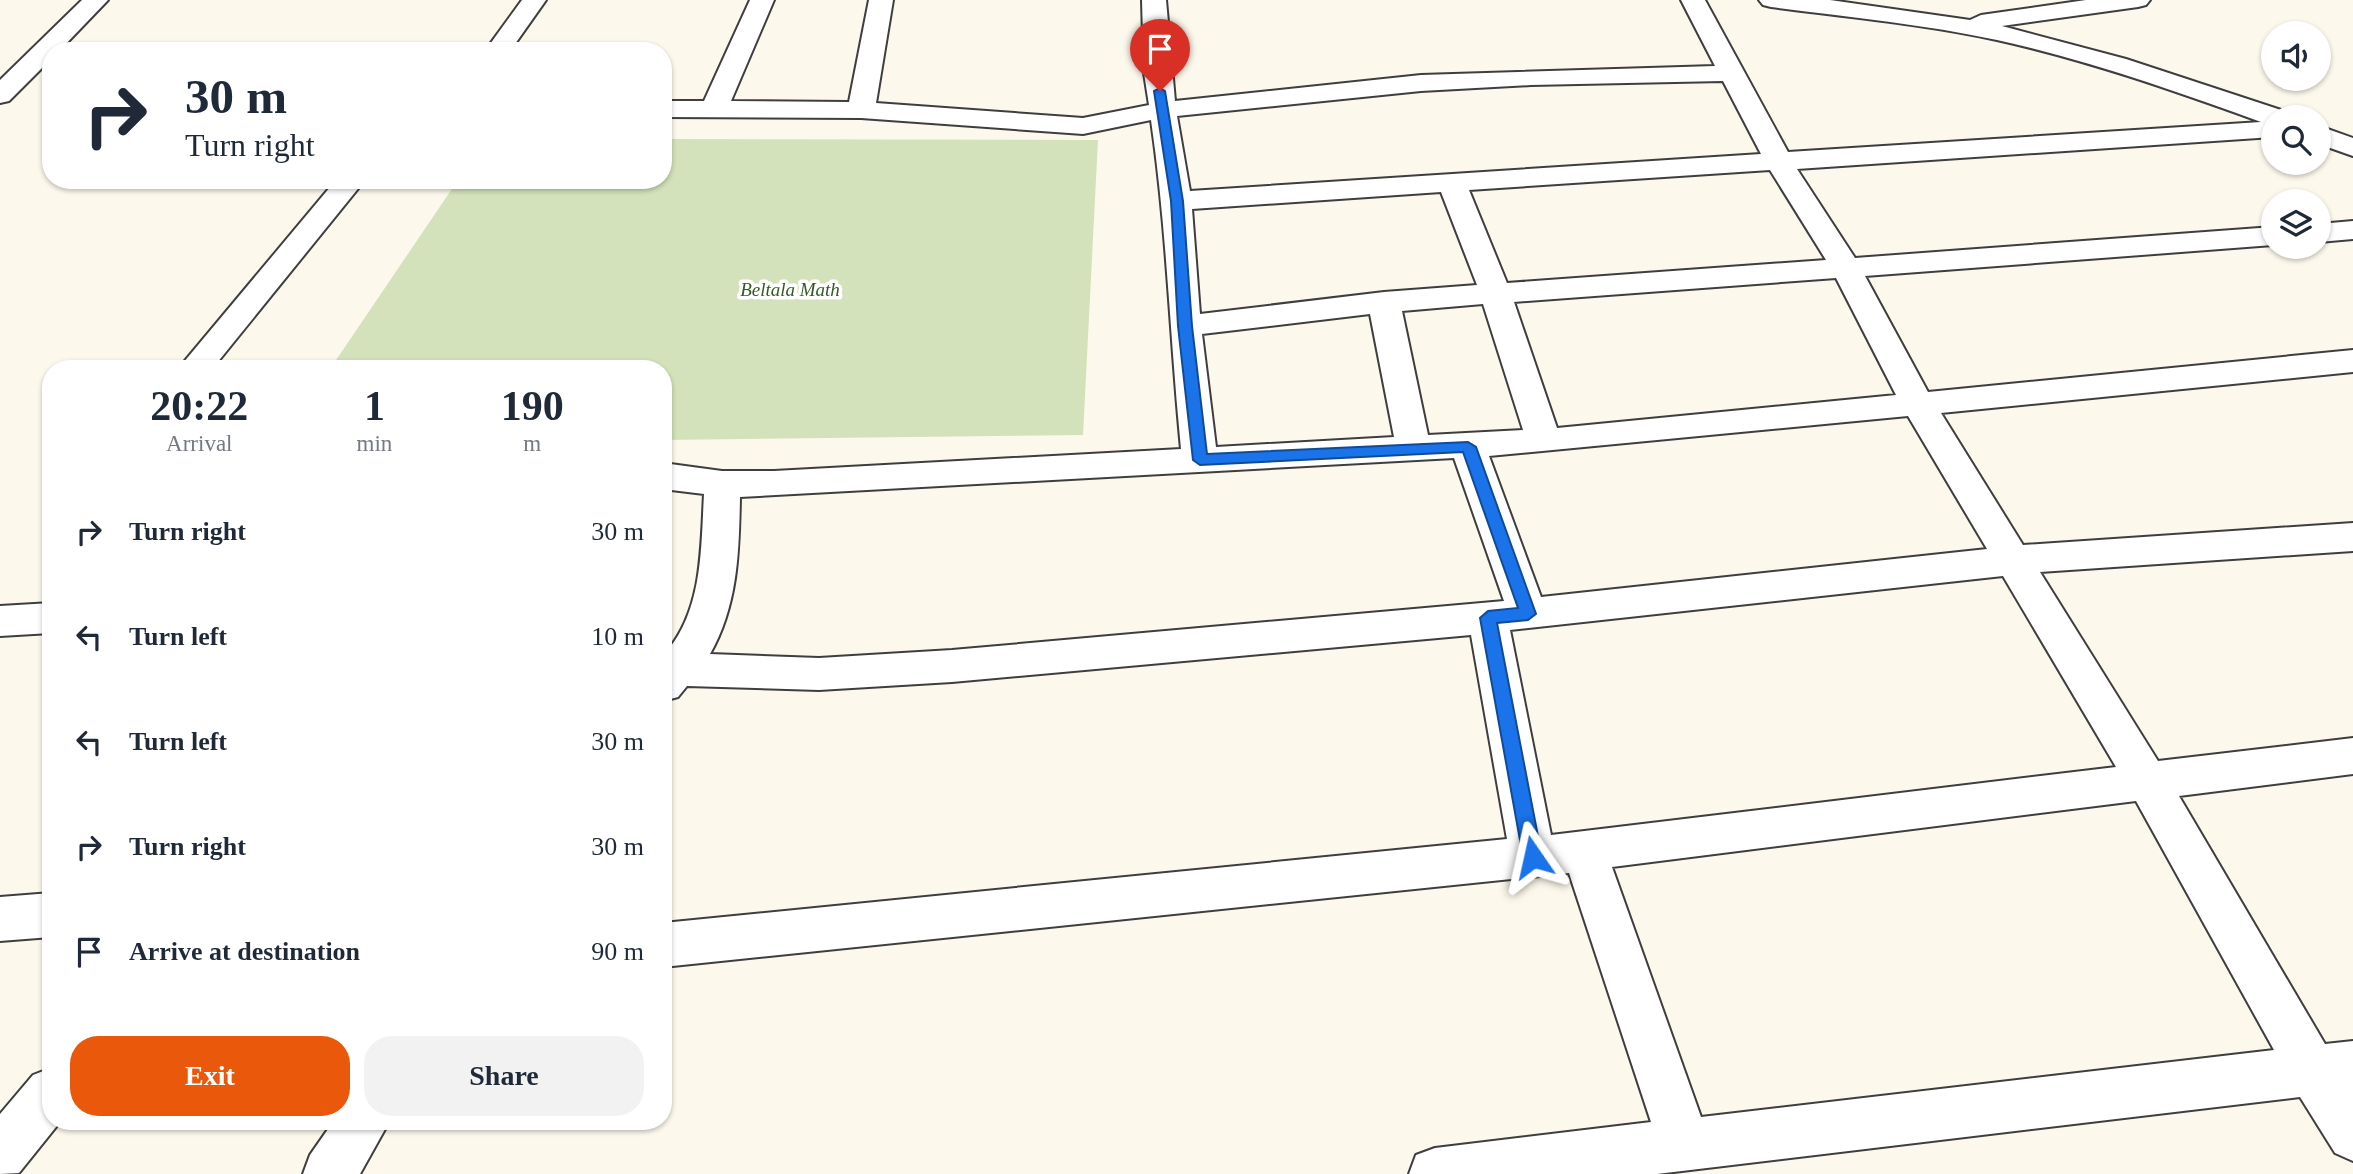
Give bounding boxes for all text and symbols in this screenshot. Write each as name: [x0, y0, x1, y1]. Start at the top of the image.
pin: [1130, 19, 1190, 91]
map controls: [2261, 21, 2331, 259]
button: sound: [2261, 21, 2331, 91]
icon: arrive: [1141, 30, 1179, 68]
text: 30 m: [185, 69, 287, 124]
icon: right: [70, 70, 161, 161]
button: search: [2261, 105, 2331, 175]
text: Turn right: [185, 127, 315, 163]
button: layers: [2261, 189, 2331, 259]
park label: Beltala Math: [740, 279, 840, 300]
text: 20:22: [150, 383, 248, 429]
text: 1: [364, 383, 385, 429]
text: 190: [501, 383, 564, 429]
text: Arrival: [166, 431, 233, 456]
text: min: [357, 431, 392, 456]
text: m: [523, 431, 541, 456]
icon: right: [70, 513, 108, 551]
text: Turn right: [129, 517, 246, 546]
text: 30 m: [591, 517, 644, 546]
icon: left: [70, 618, 108, 656]
text: Turn left: [129, 622, 227, 651]
text: 10 m: [591, 622, 644, 651]
icon: left: [70, 723, 108, 761]
text: Turn left: [129, 727, 227, 756]
text: 30 m: [591, 727, 644, 756]
position arrow: [1496, 820, 1570, 894]
icon: right: [70, 828, 108, 866]
text: Turn right: [129, 832, 246, 861]
text: 30 m: [591, 832, 644, 861]
icon: arrive: [70, 933, 108, 971]
text: Arrive at destination: [129, 937, 360, 966]
text: 90 m: [591, 937, 644, 966]
button: Exit: [70, 1036, 350, 1116]
button: Share: [364, 1036, 644, 1116]

